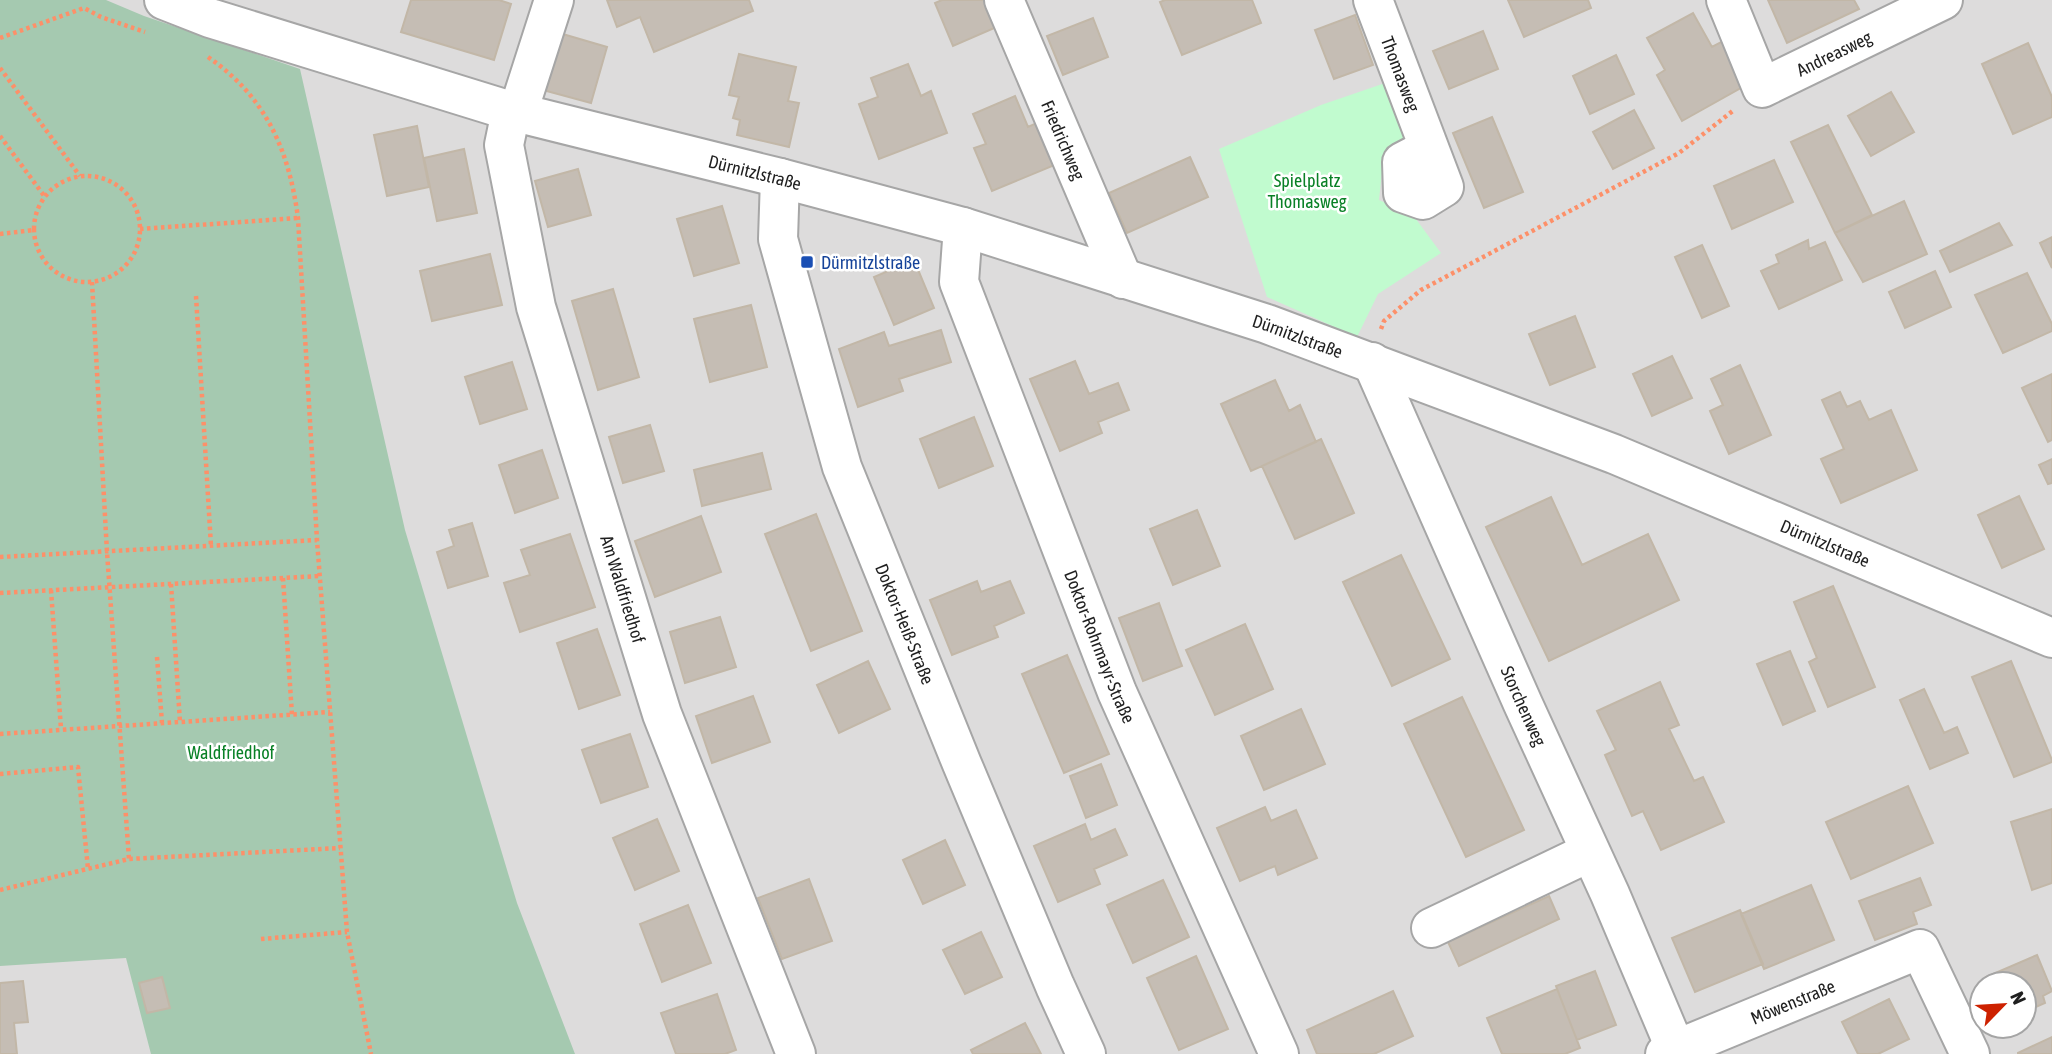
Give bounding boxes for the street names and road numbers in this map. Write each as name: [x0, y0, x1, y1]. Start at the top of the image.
street label: Andreasweg: [1793, 26, 1875, 80]
street label: Thomasweg: [1377, 33, 1425, 115]
street label: Friedrichweg: [1037, 97, 1090, 183]
street label: Dürnitzlstraße: [706, 150, 804, 194]
street label: Dürnitzlstraße: [1250, 310, 1346, 362]
street label: Dürnitzlstraße: [1778, 515, 1873, 571]
street label: Am Waldfriedhof: [597, 533, 650, 645]
street label: Doktor-Heiß-Straße: [872, 560, 939, 687]
street label: Doktor-Rohrmayr-Straße: [1061, 567, 1140, 726]
street label: Storchenweg: [1497, 663, 1551, 749]
street label: Möwenstraße: [1747, 975, 1838, 1028]

